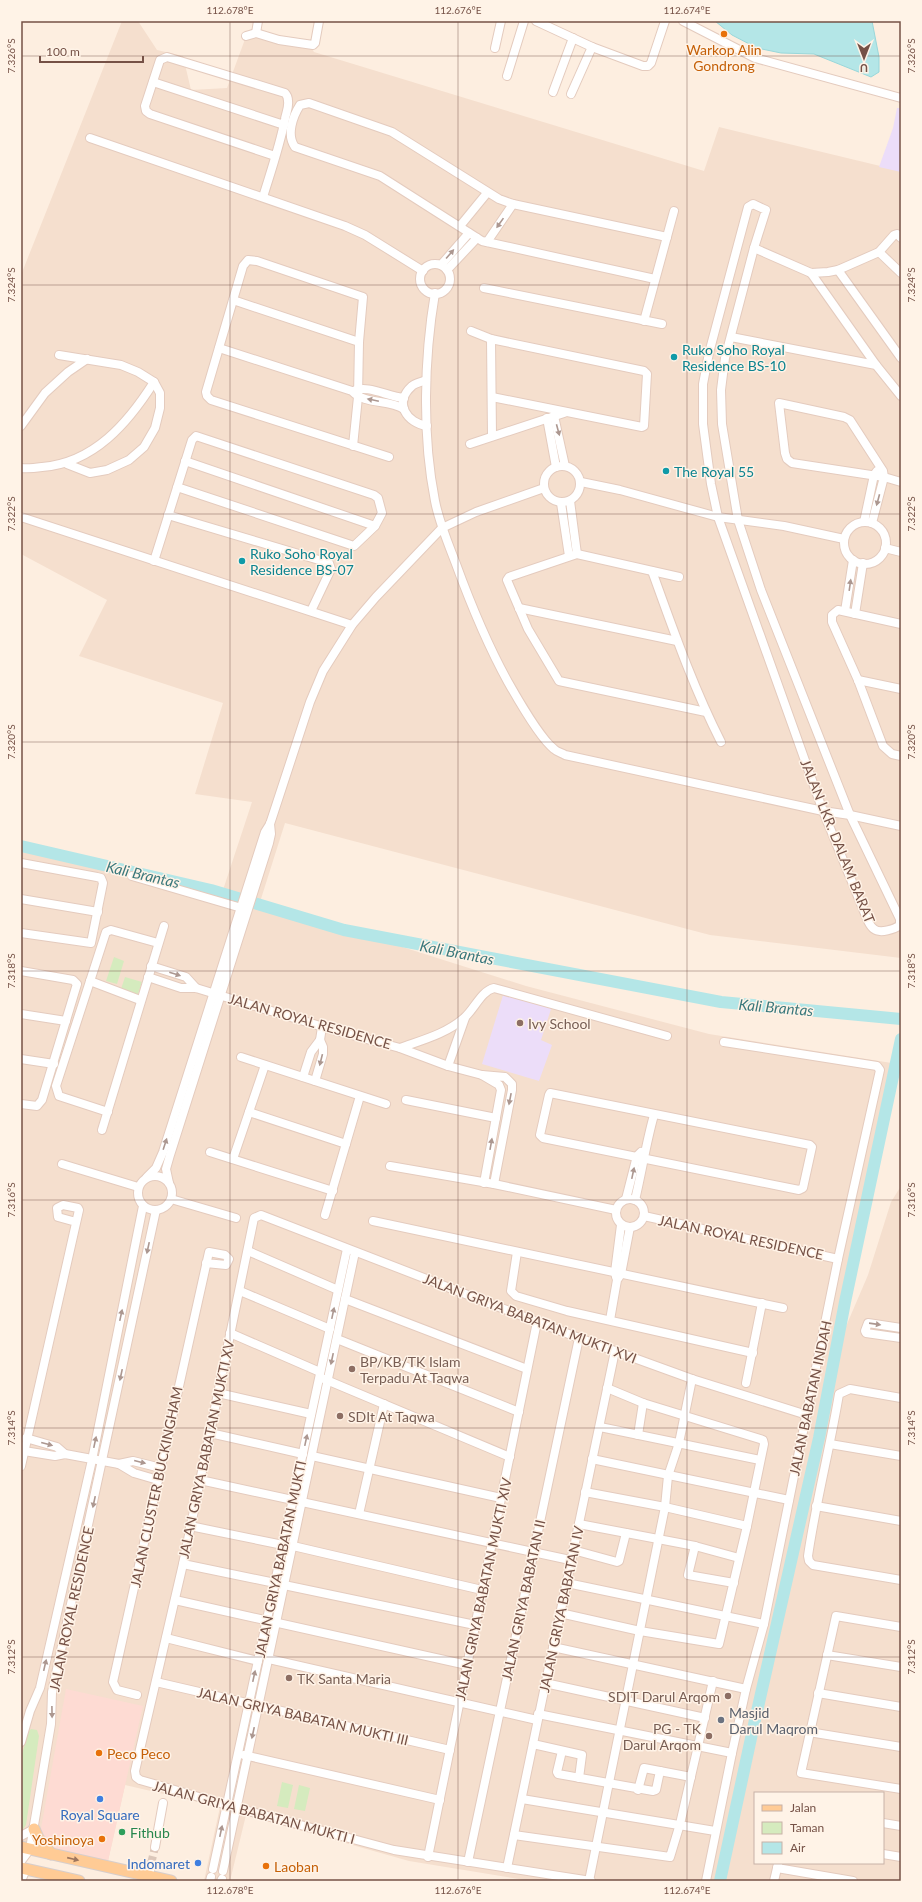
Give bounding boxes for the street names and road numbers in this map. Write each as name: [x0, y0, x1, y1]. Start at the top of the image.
street label: JALAN LKR. DALAM BARAT: [797, 757, 879, 926]
street label: JALAN ROYAL RESIDENCE: [227, 990, 393, 1052]
street label: JALAN ROYAL RESIDENCE: [657, 1211, 825, 1263]
street label: JALAN GRIYA BABATAN MUKTI XVI: [421, 1269, 639, 1367]
street label: JALAN BABATAN INDAH: [785, 1319, 835, 1477]
street label: JALAN GRIYA BABATAN MUKTI XV: [174, 1338, 238, 1560]
street label: JALAN CLUSTER BUCKINGHAM: [126, 1385, 186, 1589]
street label: JALAN GRIYA BABATAN MUKTI: [251, 1459, 309, 1659]
street label: JALAN GRIYA BABATAN MUKTI XIV: [451, 1476, 515, 1702]
street label: JALAN GRIYA BABATAN II: [498, 1518, 548, 1682]
street label: JALAN GRIYA BABATAN IV: [535, 1524, 587, 1694]
street label: JALAN ROYAL RESIDENCE: [45, 1525, 97, 1693]
street label: JALAN GRIYA BABATAN MUKTI III: [196, 1683, 410, 1749]
street label: JALAN GRIYA BABATAN MUKTI I: [151, 1777, 357, 1847]

